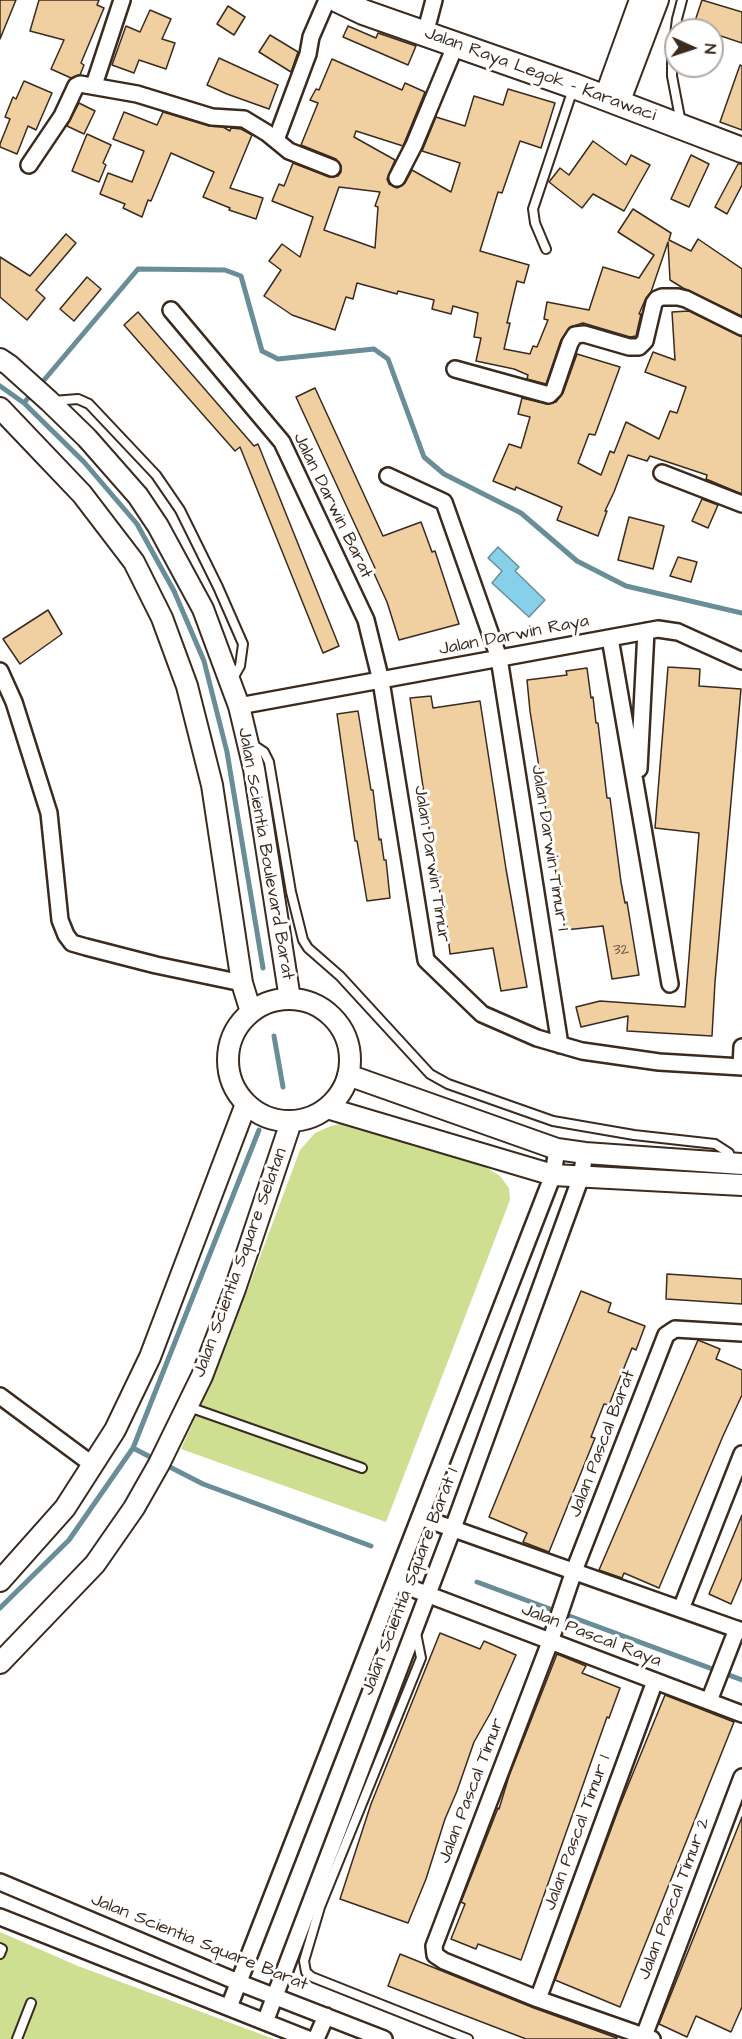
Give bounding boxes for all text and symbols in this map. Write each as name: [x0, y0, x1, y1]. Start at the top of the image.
north arrow: [664, 18, 724, 78]
street label: Jalan Raya Legok - Karawaci: [421, 23, 659, 127]
text: N: [699, 43, 721, 54]
street label: Jalan Darwin Barat: [287, 430, 377, 582]
street label: Jalan Darwin Raya: [437, 611, 591, 661]
street label: Jalan Scientia Boulevard Barat: [232, 726, 298, 982]
street label: Jalan Darwin Timur 1: [525, 764, 573, 932]
street label: Jalan Darwin Timur: [408, 784, 454, 944]
house number: 32: [613, 942, 629, 960]
street label: Jalan Scientia Square Selatan: [189, 1145, 293, 1381]
street label: Jalan Pascal Barat: [565, 1368, 641, 1520]
street label: Jalan Scientia Square Barat 1: [358, 1465, 464, 1699]
street label: Jalan Pascal Raya: [518, 1599, 664, 1673]
street label: Jalan Pascal Timur: [434, 1715, 510, 1867]
street label: Jalan Pascal Timur 1: [540, 1752, 616, 1914]
street label: Jalan Pascal Timur 2: [634, 1815, 716, 1983]
street label: Jalan Scientia Square Barat: [87, 1890, 311, 1996]

